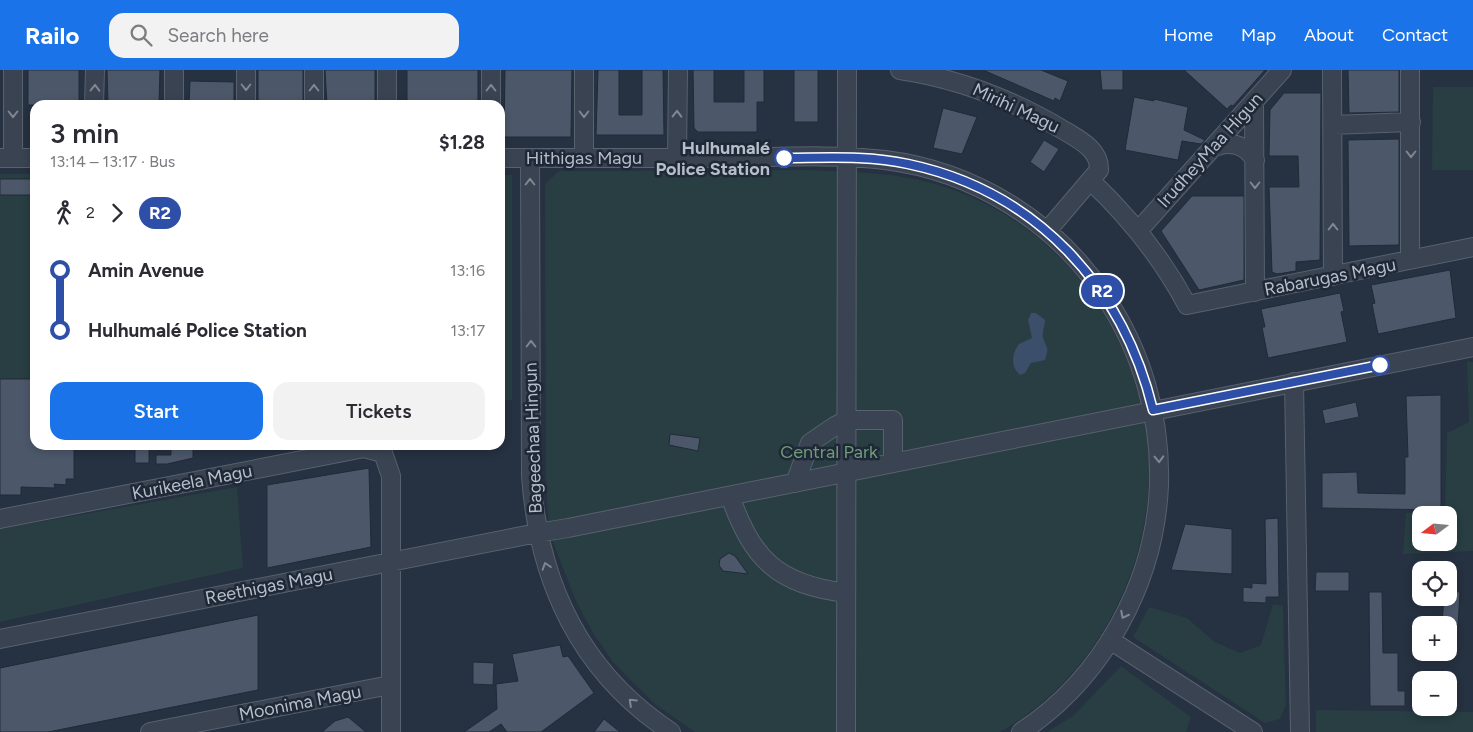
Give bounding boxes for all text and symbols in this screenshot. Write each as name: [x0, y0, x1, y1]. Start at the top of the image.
search box: [109, 13, 459, 58]
text: Railo: [25, 21, 79, 50]
icon: search: [127, 21, 155, 49]
text: Search here: [167, 24, 269, 47]
text: Home: [1164, 24, 1213, 46]
text: Map: [1241, 24, 1276, 46]
text: About: [1304, 24, 1354, 46]
text: Contact: [1382, 24, 1448, 46]
street label: Mirihi Magu: [969, 78, 1063, 138]
one-way arrow: [89, 83, 100, 91]
one-way arrow: [309, 83, 319, 91]
one-way arrow: [486, 83, 496, 91]
one-way arrow: [241, 84, 251, 92]
street label: IrudheyMaa Higun: [1153, 88, 1267, 212]
one-way arrow: [8, 110, 18, 118]
one-way arrow: [579, 110, 589, 118]
one-way arrow: [672, 110, 682, 118]
text: 3 min: [50, 116, 119, 150]
text: $1.28: [439, 131, 485, 154]
place label: Hulhumalé Police Station: [655, 137, 770, 180]
street label: Hithigas Magu: [526, 147, 642, 169]
marker: Hulhumalé Police Station: [774, 148, 794, 168]
one-way arrow: [1405, 150, 1416, 158]
text: 13:14 – 13:17 · Bus: [50, 152, 175, 171]
one-way arrow: [525, 177, 536, 185]
one-way arrow: [1250, 181, 1260, 189]
icon: walk: [50, 199, 78, 227]
icon: forward: [103, 199, 131, 227]
text: R2: [149, 202, 171, 224]
text: 2: [86, 203, 95, 222]
one-way arrow: [1328, 223, 1338, 230]
street label: Rabarugas Magu: [1262, 253, 1398, 301]
text: Amin Avenue: [88, 259, 204, 282]
text: 13:16: [450, 261, 485, 280]
line badge: R2: [1080, 275, 1124, 307]
text: R2: [1091, 280, 1113, 302]
text: Hulhumalé Police Station: [88, 319, 307, 342]
text: 13:17: [450, 321, 485, 340]
one-way arrow: [526, 340, 536, 348]
unlabelled marker: [1370, 355, 1390, 375]
street label: Bageechaa Hingun: [519, 362, 547, 514]
button: Start: [50, 382, 263, 440]
button: Tickets: [273, 382, 485, 440]
park label: Central Park: [780, 441, 878, 463]
one-way arrow: [1153, 455, 1164, 463]
street label: Kurikeela Magu: [130, 460, 254, 504]
north arrow: [1412, 506, 1458, 551]
map controls: [1412, 506, 1457, 716]
button: locate: [1412, 561, 1457, 606]
street label: Reethigas Magu: [203, 563, 335, 609]
one-way arrow: [542, 563, 552, 571]
one-way arrow: [1120, 610, 1130, 619]
button: +: [1412, 616, 1457, 661]
button: −: [1412, 671, 1457, 716]
street label: Moonima Magu: [237, 680, 363, 726]
one-way arrow: [629, 699, 638, 708]

